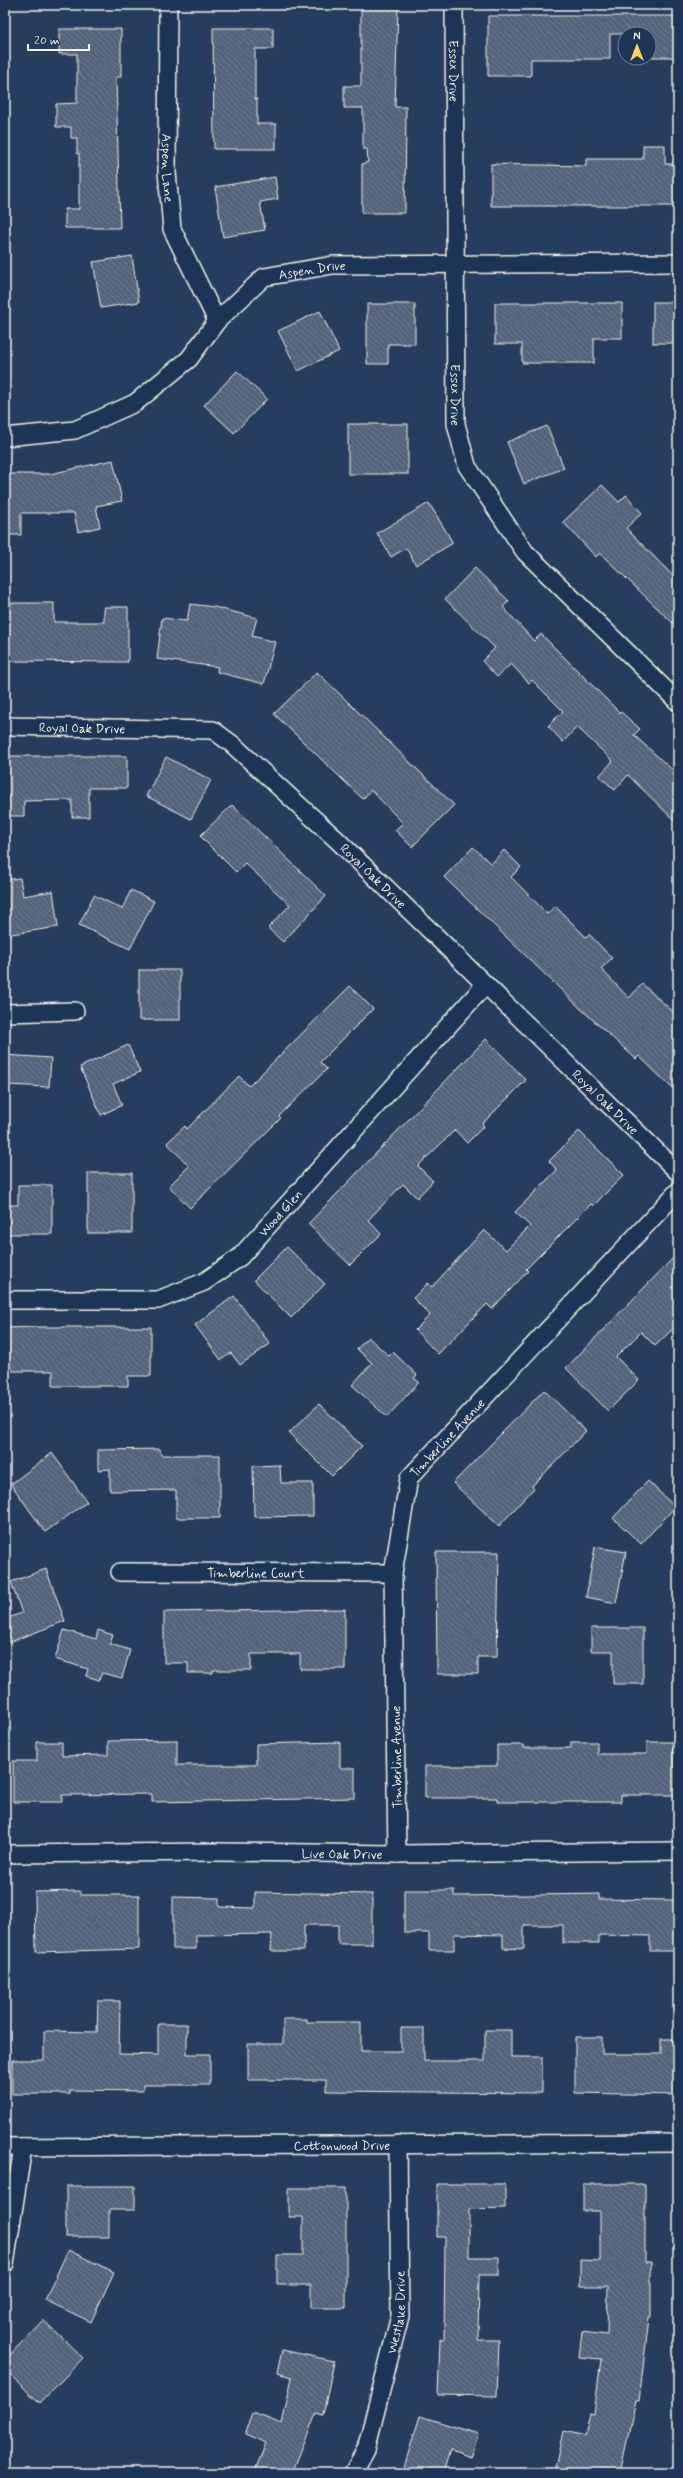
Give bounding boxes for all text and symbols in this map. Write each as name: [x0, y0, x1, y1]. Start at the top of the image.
scale bar: [28, 26, 89, 52]
north arrow: [617, 26, 657, 66]
text: N: [633, 30, 641, 44]
text: 20 m: [34, 33, 60, 49]
street label: Essex Drive: [444, 40, 461, 102]
street label: Aspen Lane: [157, 133, 177, 203]
street label: Aspen Drive: [277, 258, 346, 284]
street label: Essex Drive: [446, 364, 463, 426]
street label: Royal Oak Drive: [39, 720, 125, 738]
street label: Royal Oak Drive: [336, 840, 410, 913]
street label: Royal Oak Drive: [568, 1066, 642, 1139]
street label: Wood Glen: [255, 1186, 307, 1241]
street label: Timberline Avenue: [407, 1395, 490, 1482]
street label: Timberline Court: [207, 1565, 305, 1583]
street label: Timberline Avenue: [388, 1705, 407, 1808]
street label: Live Oak Drive: [301, 1846, 383, 1864]
street label: Cottonwood Drive: [294, 2138, 390, 2155]
street label: Westlake Drive: [384, 2271, 410, 2356]

